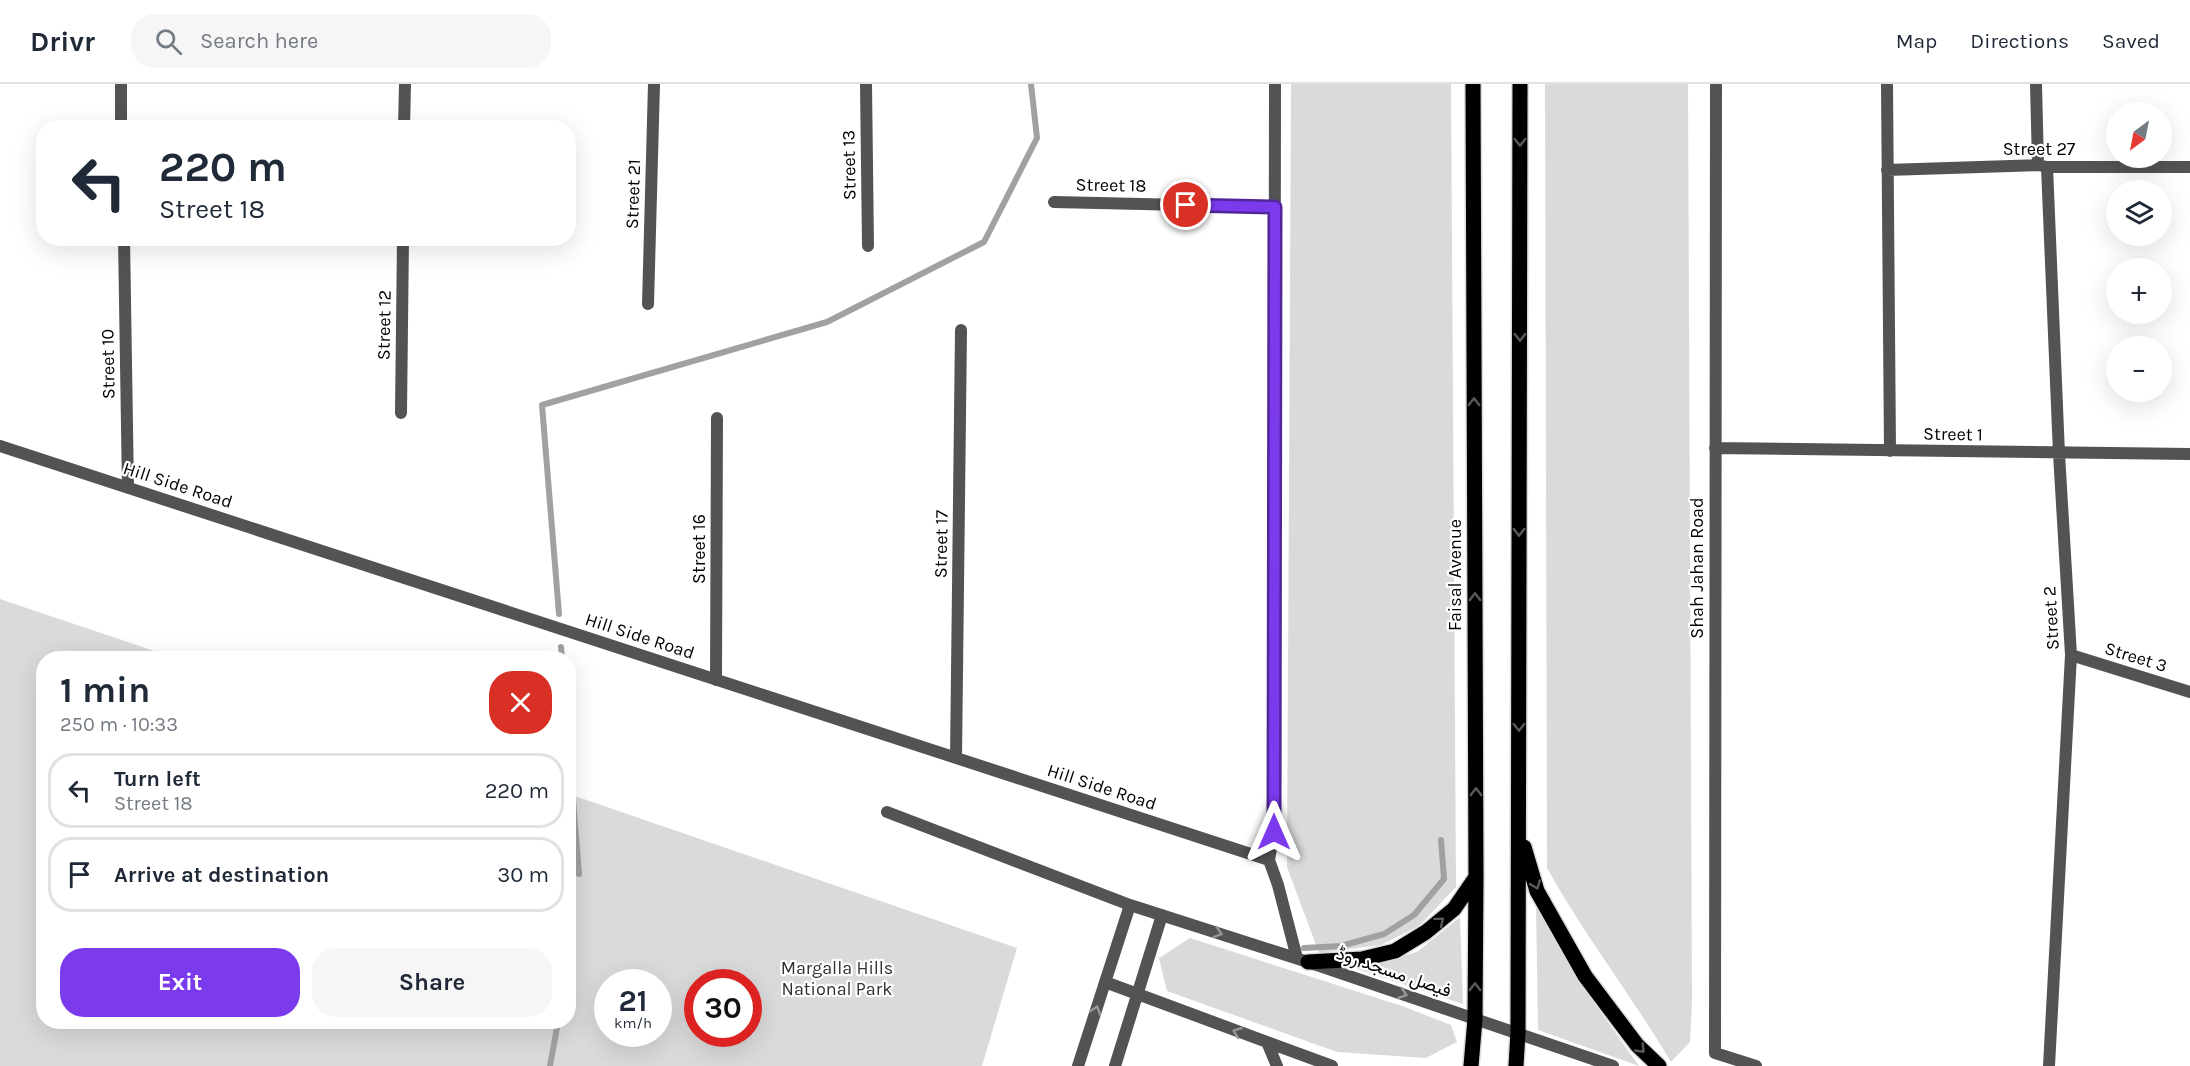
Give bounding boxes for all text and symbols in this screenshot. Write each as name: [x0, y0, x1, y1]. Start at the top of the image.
search box: [131, 14, 551, 68]
text: Drivr: [30, 25, 95, 58]
icon: search: [152, 25, 185, 58]
text: Search here: [200, 28, 318, 54]
text: Map: [1896, 29, 1937, 53]
text: Directions: [1970, 29, 2069, 53]
text: Saved: [2102, 29, 2160, 53]
north arrow: [2106, 102, 2172, 168]
map controls: [2106, 102, 2172, 402]
street label: Street 13: [837, 130, 861, 200]
one-way arrow: [1514, 138, 1526, 147]
street label: Street 27: [2003, 138, 2076, 160]
text: 220 m: [159, 142, 287, 192]
icon: left: [60, 144, 138, 222]
street label: Street 21: [621, 159, 645, 229]
street label: Street 18: [1075, 173, 1147, 197]
pin: [1160, 179, 1211, 230]
button: layers: [2106, 180, 2172, 246]
icon: arrive: [1169, 188, 1202, 221]
text: Street 18: [159, 193, 265, 225]
button: +: [2106, 258, 2172, 324]
street label: Street 12: [372, 290, 396, 360]
street label: Street 10: [96, 329, 120, 399]
one-way arrow: [1514, 333, 1526, 342]
button: −: [2106, 336, 2172, 402]
one-way arrow: [1468, 397, 1480, 406]
street label: Street 1: [1923, 422, 1983, 446]
street label: Hill Side Road: [121, 457, 235, 513]
street label: Shah Jahan Road: [1686, 497, 1708, 639]
street label: Street 17: [929, 509, 953, 578]
street label: Street 16: [688, 514, 710, 584]
street label: Faisal Avenue: [1444, 519, 1466, 631]
one-way arrow: [1513, 528, 1525, 537]
street label: Street 2: [2038, 585, 2064, 651]
one-way arrow: [1469, 592, 1481, 601]
street label: Hill Side Road: [583, 608, 697, 664]
street label: Street 3: [2102, 637, 2170, 677]
text: 1 min: [60, 669, 150, 711]
button: close: [489, 671, 552, 734]
text: 250 m · 10:33: [60, 713, 178, 736]
one-way arrow: [1513, 723, 1525, 732]
street label: Hill Side Road: [1045, 759, 1159, 815]
text: Turn left: [114, 766, 201, 792]
icon: left: [63, 774, 96, 807]
text: 220 m: [485, 778, 549, 804]
one-way arrow: [1470, 787, 1482, 796]
text: Street 18: [114, 792, 193, 815]
position arrow: [1242, 800, 1306, 864]
icon: arrive: [63, 858, 96, 891]
text: Arrive at destination: [114, 862, 329, 888]
text: 30 m: [497, 862, 549, 888]
one-way arrow: [1529, 880, 1542, 890]
one-way arrow: [1433, 917, 1444, 928]
one-way arrow: [1212, 925, 1223, 938]
street label: فیصل مسجد روڈ: [1334, 942, 1454, 1002]
button: Exit: [60, 948, 300, 1017]
button: Share: [312, 948, 552, 1017]
park label: Margalla Hills National Park: [781, 957, 893, 1000]
speed limit sign: 30: [684, 969, 762, 1047]
one-way arrow: [1469, 982, 1482, 991]
text: 21: [619, 983, 647, 1019]
one-way arrow: [1397, 987, 1408, 1000]
one-way arrow: [1089, 1005, 1102, 1016]
text: km/h: [614, 1014, 652, 1032]
one-way arrow: [1232, 1026, 1243, 1039]
one-way arrow: [1634, 1041, 1645, 1052]

